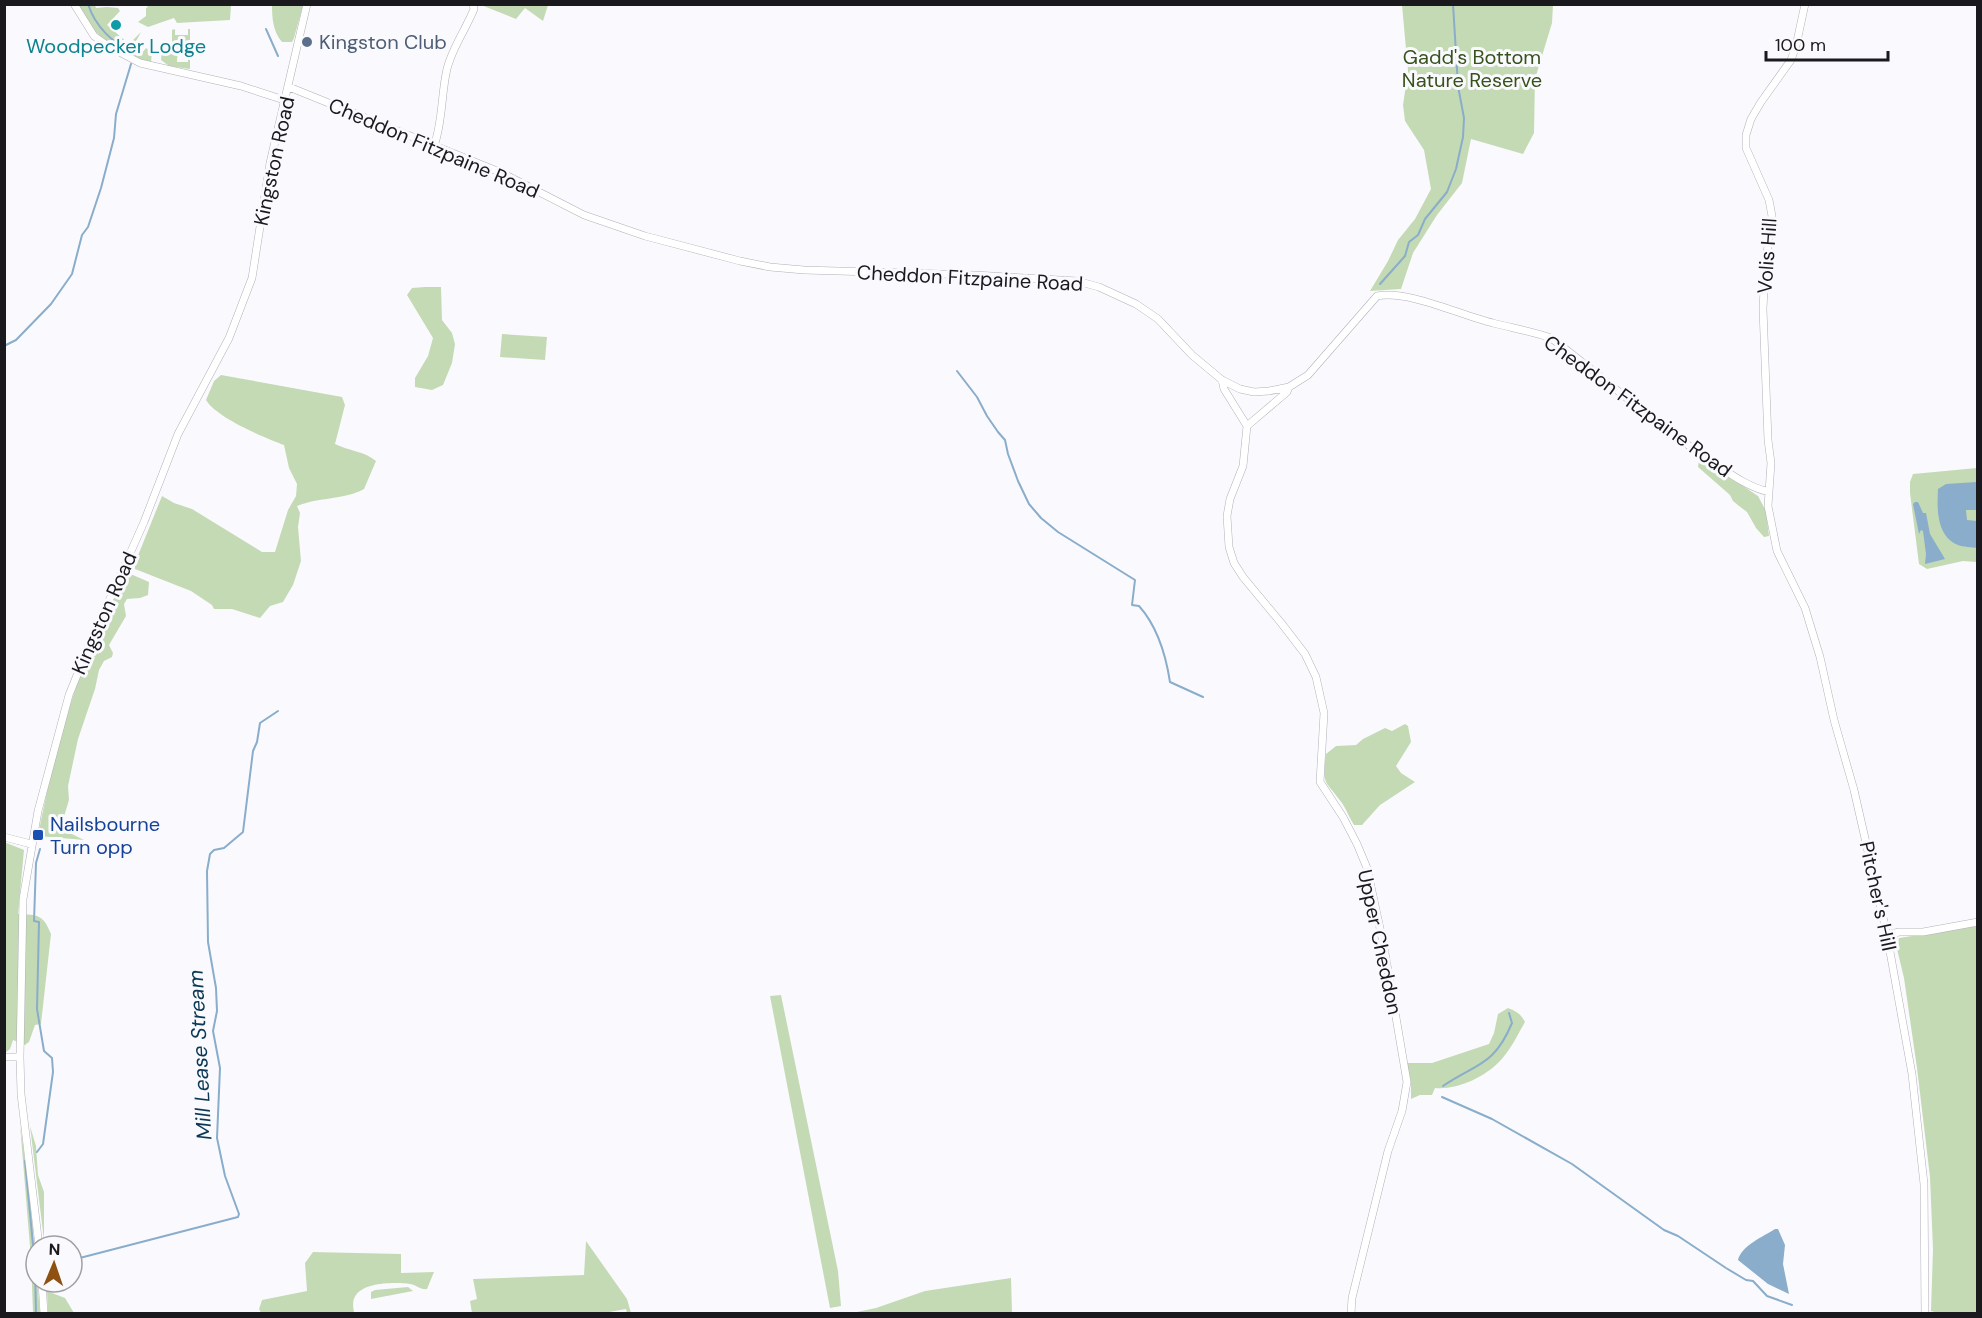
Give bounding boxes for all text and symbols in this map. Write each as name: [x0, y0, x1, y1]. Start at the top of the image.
marker: Woodpecker Lodge: [109, 18, 123, 32]
scale bar: [1766, 24, 1888, 62]
place label: Kingston Club: [319, 29, 447, 55]
place label: Woodpecker Lodge: [26, 33, 206, 59]
text: 100 m: [1775, 33, 1826, 57]
marker: Kingston Club: [300, 35, 314, 49]
park label: Gadd's Bottom Nature Reserve: [1402, 44, 1542, 93]
street label: Cheddon Fitzpaine Road: [325, 92, 543, 204]
street label: Kingston Road: [248, 94, 300, 228]
street label: Volis Hill: [1751, 217, 1783, 295]
street label: Cheddon Fitzpaine Road: [856, 259, 1084, 297]
street label: Cheddon Fitzpaine Road: [1539, 329, 1737, 483]
street label: Kingston Road: [65, 548, 143, 678]
place label: Nailsbourne Turn opp: [50, 811, 160, 860]
marker: Nailsbourne Turn opp: [31, 828, 45, 842]
street label: Pitcher's Hill: [1854, 839, 1902, 953]
street label: Upper Cheddon: [1352, 867, 1408, 1017]
water label: Mill Lease Stream: [182, 969, 218, 1141]
north arrow: [24, 1234, 84, 1294]
text: N: [48, 1239, 61, 1260]

